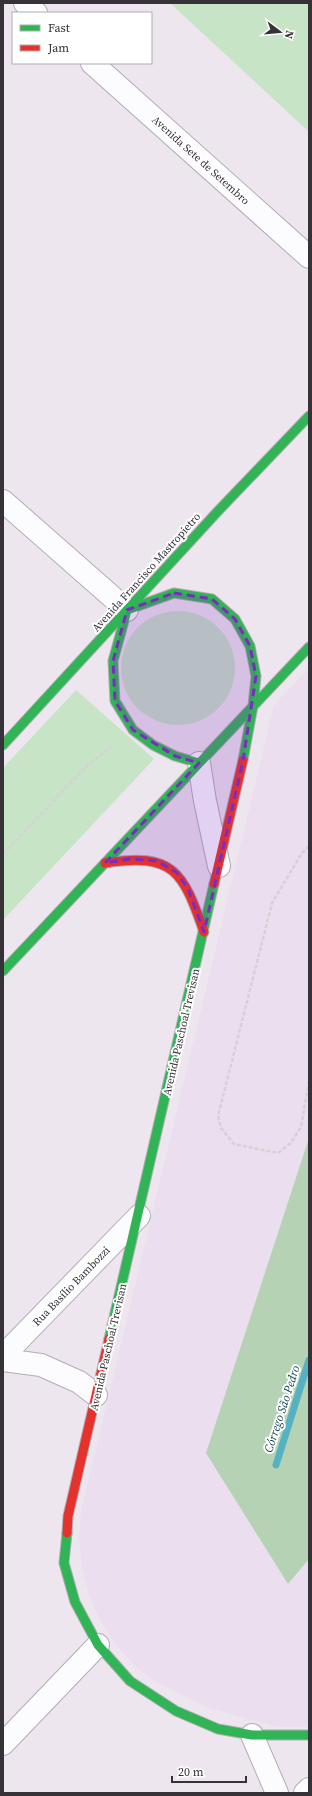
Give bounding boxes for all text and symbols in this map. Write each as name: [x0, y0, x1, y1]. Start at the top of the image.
legend: [12, 12, 152, 64]
north arrow: [260, 12, 300, 52]
text: Fast: [48, 20, 70, 36]
text: N: [281, 29, 297, 41]
text: Jam: [47, 40, 69, 56]
street label: Avenida Sete de Setembro: [149, 112, 253, 208]
street label: Avenida Francisco Mastropietro: [89, 509, 204, 635]
street label: Avenida Paschoal Trevisan: [160, 967, 203, 1097]
street label: Rua Basílio Bambozzi: [29, 1243, 113, 1329]
street label: Avenida Paschoal Trevisan: [87, 1282, 130, 1412]
water label: Córrego São Pedro: [260, 1363, 304, 1455]
scale bar: [172, 1758, 246, 1784]
text: 20 m: [178, 1764, 204, 1780]

